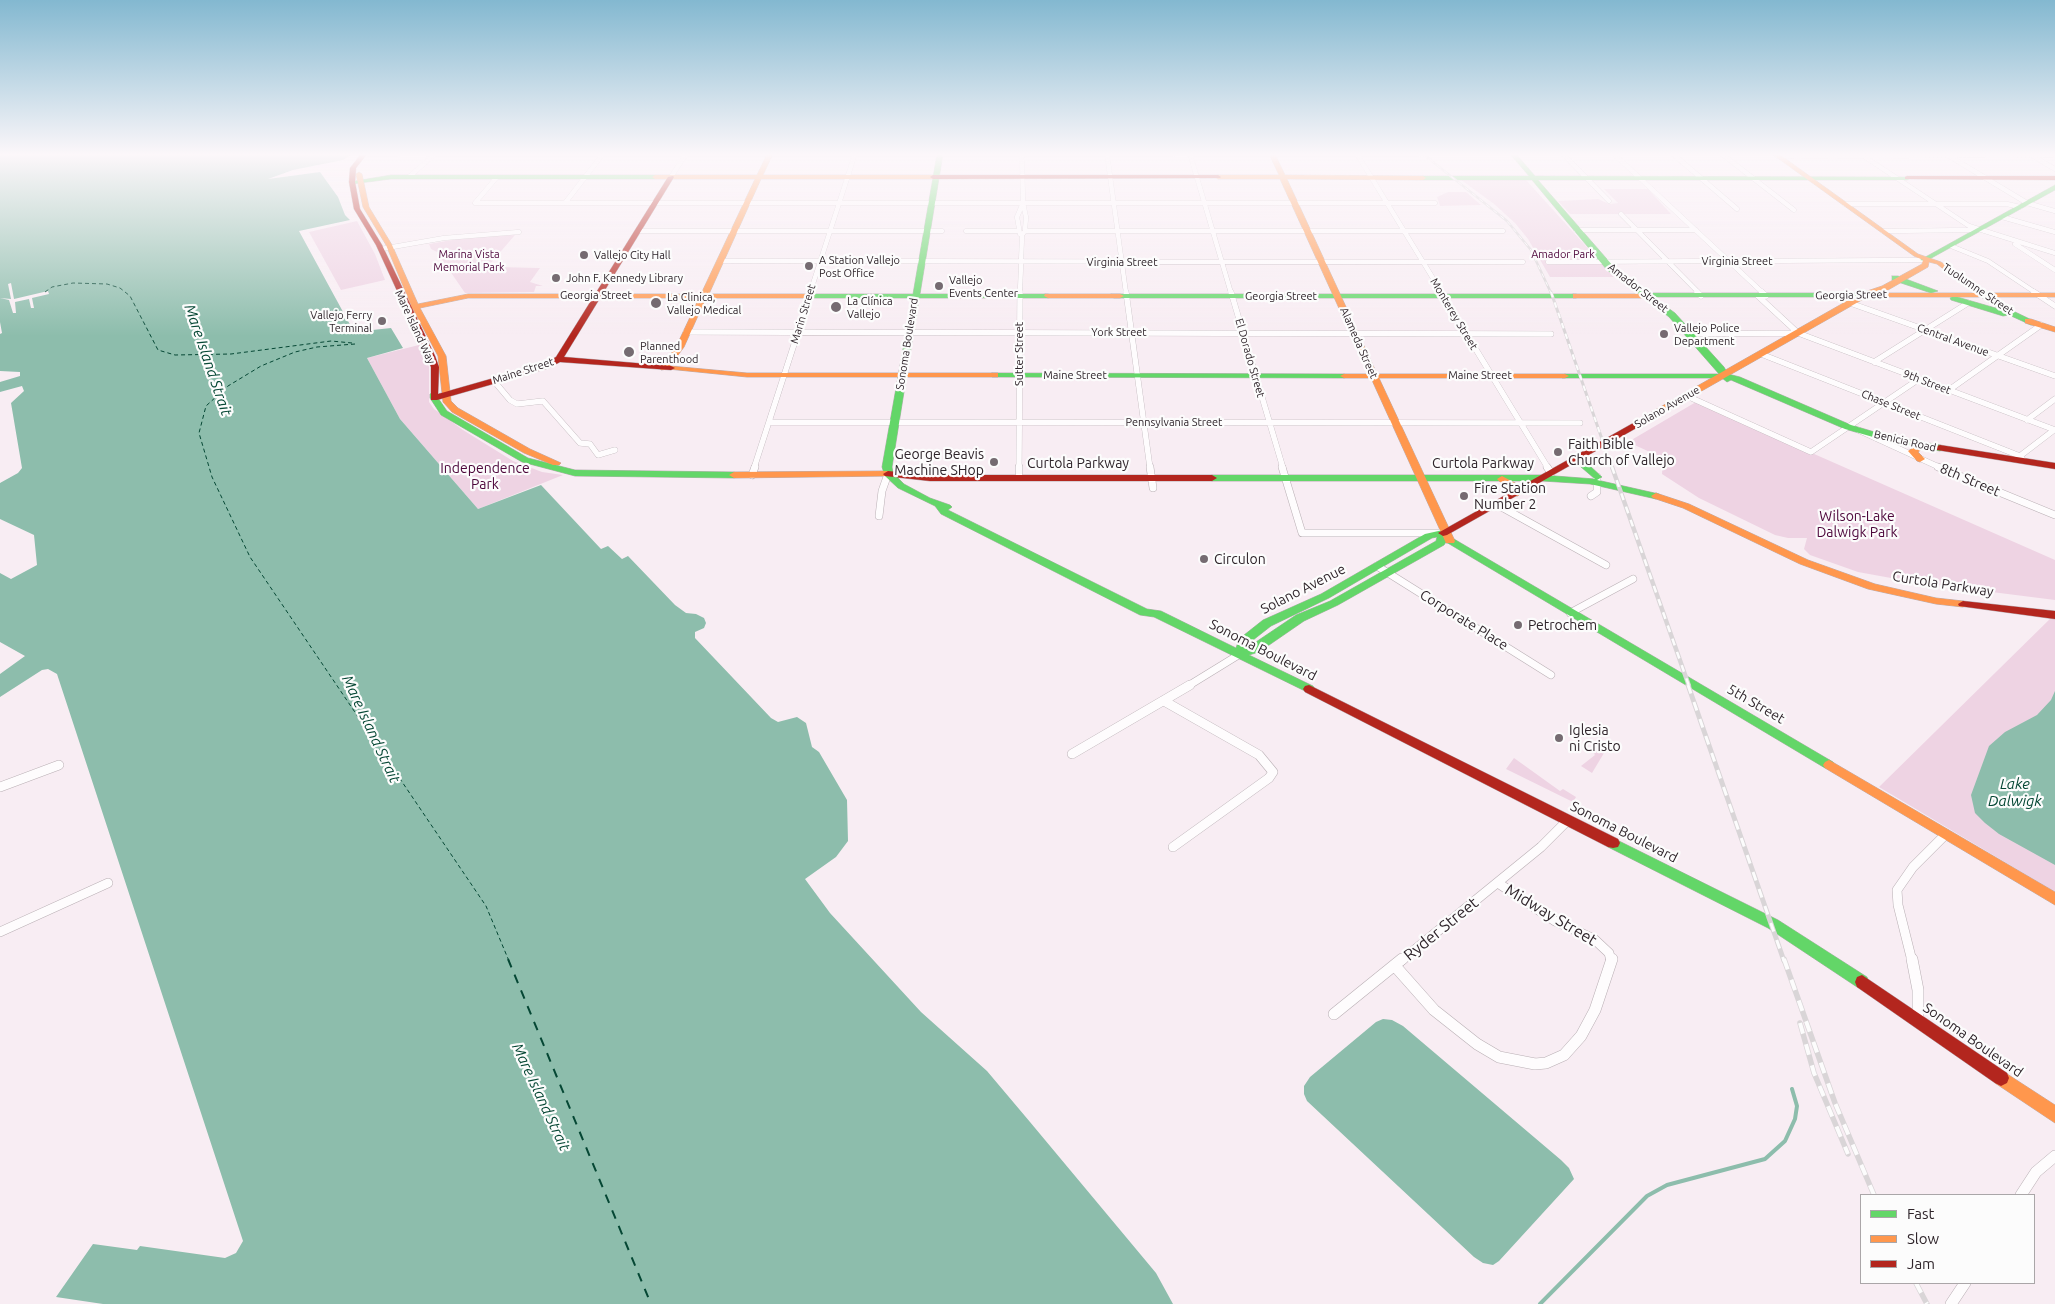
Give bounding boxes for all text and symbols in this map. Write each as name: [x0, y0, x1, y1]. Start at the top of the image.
park label: Marina Vista Memorial Park: [433, 247, 505, 273]
park label: Amador Park: [1531, 247, 1595, 261]
place label: Vallejo City Hall: [594, 248, 671, 262]
marker: Vallejo City Hall: [578, 249, 590, 261]
place label: A Station Vallejo Post Office: [819, 253, 900, 279]
street label: Virginia Street: [1701, 254, 1773, 268]
street label: Virginia Street: [1086, 255, 1158, 269]
marker: A Station Vallejo Post Office: [803, 260, 815, 272]
street label: Amador Street: [1605, 260, 1671, 316]
street label: Tuolumne Street: [1940, 260, 2016, 318]
place label: John F. Kennedy Library: [566, 271, 683, 285]
marker: John F. Kennedy Library: [550, 272, 562, 284]
place label: Vallejo Events Center: [949, 273, 1018, 299]
street label: Monterey Street: [1427, 276, 1481, 352]
marker: Vallejo Events Center: [933, 280, 945, 292]
street label: Marin Street: [788, 283, 818, 345]
street label: Mare Island Way: [392, 288, 438, 366]
street label: Georgia Street: [560, 288, 632, 302]
street label: Georgia Street: [1815, 288, 1887, 302]
street label: Georgia Street: [1245, 289, 1317, 303]
place label: La Clinica, Vallejo Medical: [667, 290, 741, 316]
place label: La Clínica Vallejo: [847, 294, 893, 320]
marker: La Clinica, Vallejo Medical: [649, 296, 663, 310]
street label: Sonoma Boulevard: [893, 297, 921, 391]
marker: La Clínica Vallejo: [829, 300, 843, 314]
water label: Mare Island Strait: [180, 302, 236, 418]
street label: Alameda Street: [1337, 305, 1381, 381]
place label: Vallejo Ferry Terminal: [310, 308, 372, 334]
marker: Vallejo Ferry Terminal: [376, 315, 388, 327]
street label: El Dorado Street: [1232, 317, 1268, 399]
place label: Vallejo Police Department: [1674, 321, 1740, 347]
street label: Central Avenue: [1915, 321, 1991, 359]
street label: Sutter Street: [1012, 322, 1026, 386]
street label: York Street: [1091, 325, 1147, 339]
marker: Vallejo Police Department: [1658, 328, 1670, 340]
place label: Planned Parenthood: [640, 339, 699, 365]
marker: Planned Parenthood: [622, 345, 636, 359]
street label: Maine Street: [491, 355, 555, 387]
street label: 9th Street: [1901, 367, 1953, 397]
street label: Maine Street: [1043, 368, 1107, 382]
street label: Maine Street: [1448, 368, 1512, 382]
street label: Solano Avenue: [1632, 383, 1702, 431]
street label: Chase Street: [1859, 387, 1923, 423]
street label: Pennsylvania Street: [1126, 415, 1222, 429]
street label: Benicia Road: [1873, 427, 1937, 455]
place label: Faith Bible Church of Vallejo: [1568, 436, 1675, 468]
place label: George Beavis Machine SHop: [894, 446, 984, 478]
marker: Faith Bible Church of Vallejo: [1552, 446, 1564, 458]
street label: Curtola Parkway: [1027, 455, 1129, 471]
street label: Curtola Parkway: [1432, 455, 1534, 471]
marker: George Beavis Machine SHop: [988, 456, 1000, 468]
park label: Independence Park: [440, 460, 530, 492]
street label: 8th Street: [1937, 460, 2003, 500]
place label: Fire Station Number 2: [1474, 480, 1546, 512]
marker: Fire Station Number 2: [1458, 490, 1470, 502]
park label: Wilson-Lake Dalwigk Park: [1816, 508, 1898, 540]
place label: Circulon: [1214, 551, 1266, 567]
marker: Circulon: [1198, 553, 1210, 565]
street label: Solano Avenue: [1258, 560, 1348, 618]
street label: Curtola Parkway: [1891, 568, 1995, 600]
street label: Corporate Place: [1417, 586, 1511, 654]
street label: Sonoma Boulevard: [1207, 616, 1319, 684]
place label: Petrochem: [1528, 617, 1597, 633]
marker: Petrochem: [1512, 619, 1524, 631]
water label: Mare Island Strait: [338, 672, 404, 786]
street label: 5th Street: [1724, 681, 1788, 727]
place label: Iglesia ni Cristo: [1569, 722, 1621, 754]
marker: Iglesia ni Cristo: [1553, 732, 1565, 744]
water label: Lake Dalwigk: [1988, 775, 2042, 810]
street label: Sonoma Boulevard: [1568, 798, 1680, 866]
street label: Midway Street: [1502, 880, 1600, 950]
street label: Ryder Street: [1400, 893, 1482, 965]
street label: Sonoma Boulevard: [1920, 999, 2026, 1081]
water label: Mare Island Strait: [508, 1040, 574, 1154]
legend: [1860, 1194, 2035, 1284]
text: Fast: [1907, 1205, 1934, 1222]
text: Slow: [1907, 1230, 1939, 1247]
text: Jam: [1907, 1255, 1935, 1272]

